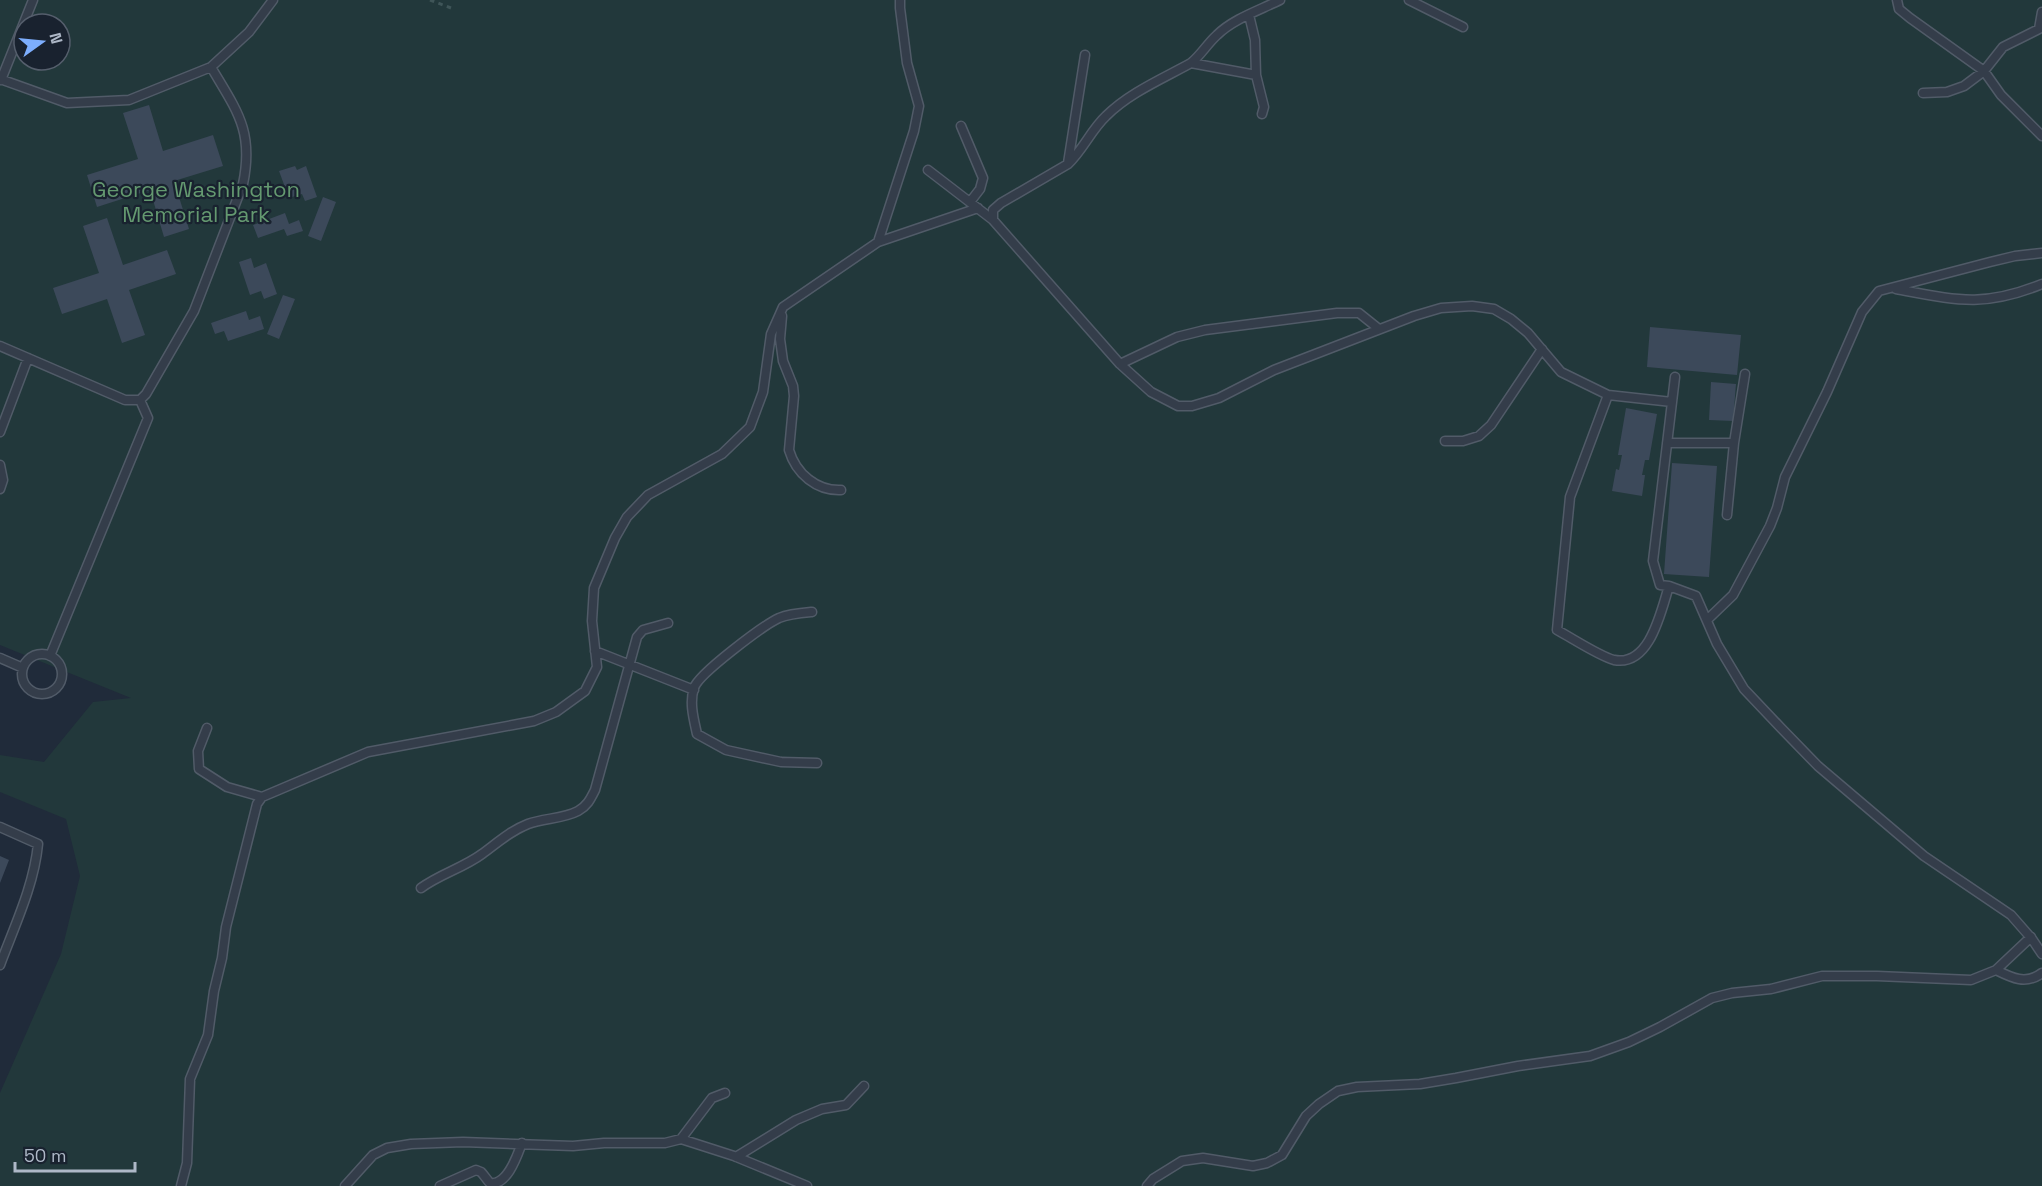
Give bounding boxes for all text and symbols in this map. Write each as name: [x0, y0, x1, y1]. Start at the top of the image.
north arrow: [12, 12, 72, 72]
text: N: [44, 30, 68, 46]
park label: George Washington Memorial Park: [92, 175, 300, 228]
scale bar: [15, 1135, 135, 1173]
text: 50 m: [24, 1144, 66, 1167]

